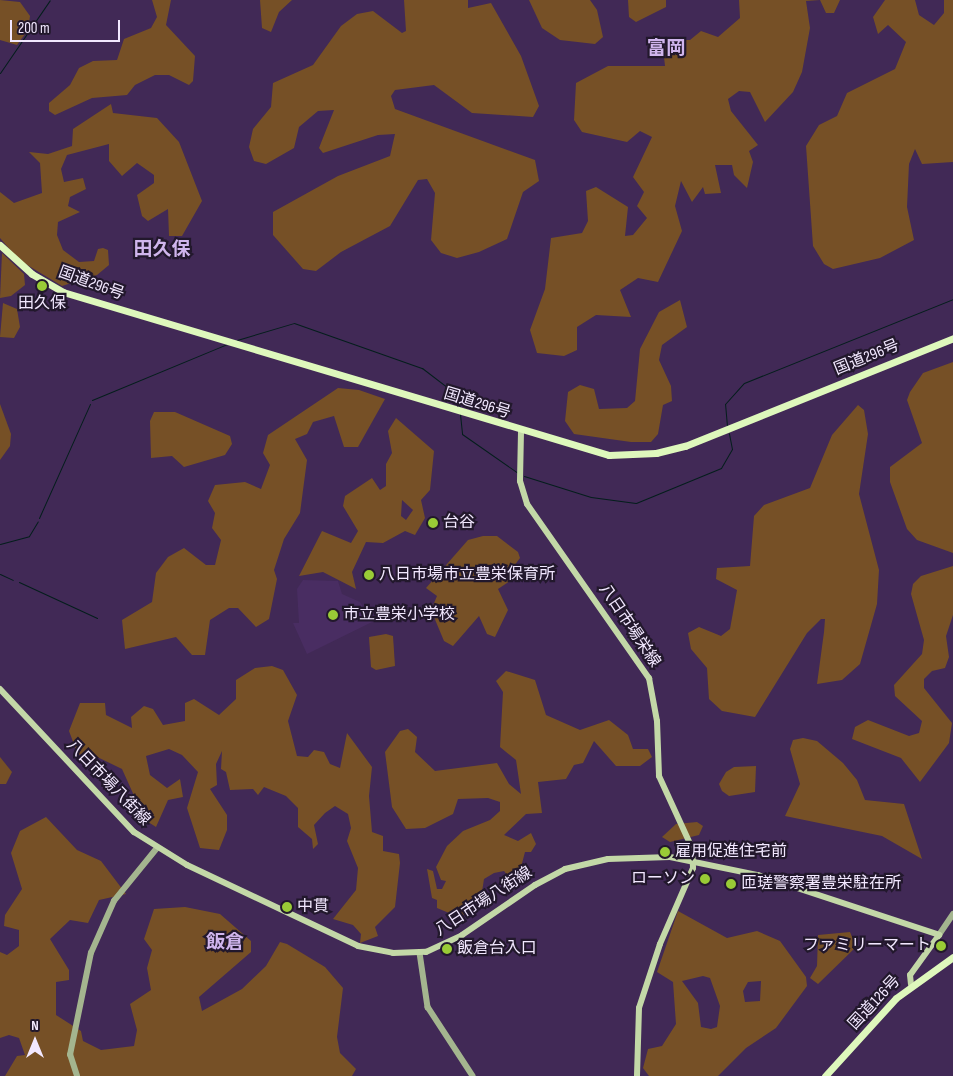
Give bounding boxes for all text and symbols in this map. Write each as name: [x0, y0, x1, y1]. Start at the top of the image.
scale bar: [12, 10, 122, 42]
text: 200 m: [18, 19, 50, 38]
district label: 富岡: [647, 38, 685, 60]
district label: 田久保: [134, 239, 190, 261]
street label: 国道296号: [55, 263, 127, 305]
marker: 田久保: [36, 280, 48, 292]
place label: 田久保: [18, 294, 66, 314]
street label: 国道296号: [832, 336, 902, 380]
street label: 国道296号: [441, 385, 513, 423]
place label: 台谷: [443, 513, 475, 533]
marker: 台谷: [427, 517, 439, 529]
place label: 八日市場市立豊栄保育所: [379, 565, 555, 585]
marker: 八日市場市立豊栄保育所: [363, 569, 375, 581]
street label: 八日市場栄線: [594, 581, 664, 671]
place label: 市立豊栄小学校: [343, 605, 455, 625]
marker: 市立豊栄小学校: [327, 609, 339, 621]
street label: 八日市場八街線: [62, 736, 154, 830]
place label: 雇用促進住宅前: [675, 842, 787, 862]
marker: 雇用促進住宅前: [659, 846, 671, 858]
street label: 八日市場八街線: [432, 863, 536, 941]
place label: ローソン: [631, 869, 695, 889]
marker: ローソン: [699, 873, 711, 885]
place label: 匝瑳警察署豊栄駐在所: [741, 874, 901, 894]
marker: 匝瑳警察署豊栄駐在所: [725, 878, 737, 890]
place label: 中貫: [297, 897, 329, 917]
marker: 中貫: [281, 901, 293, 913]
district label: 飯倉: [206, 932, 244, 954]
place label: ファミリーマート: [803, 936, 931, 956]
place label: 飯倉台入口: [457, 939, 537, 959]
marker: ファミリーマート: [935, 940, 947, 952]
marker: 飯倉台入口: [441, 943, 453, 955]
street label: 国道126号: [845, 972, 905, 1034]
north arrow: [10, 1016, 60, 1066]
text: N: [31, 1017, 39, 1034]

